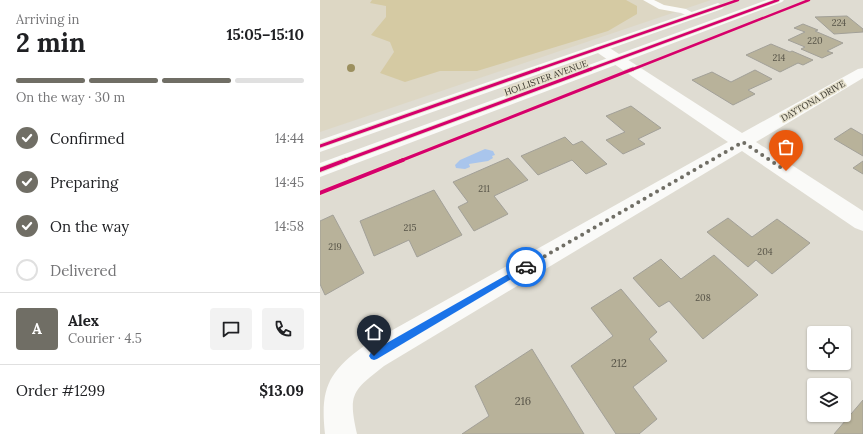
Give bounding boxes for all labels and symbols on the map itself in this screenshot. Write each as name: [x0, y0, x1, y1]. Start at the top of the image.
house number: 224: [832, 17, 846, 28]
house number: 220: [807, 35, 823, 46]
house number: 214: [773, 52, 786, 63]
street label: HOLLISTER AVENUE: [503, 57, 589, 98]
street label: DAYTONA DRIVE: [779, 78, 847, 123]
pin: [769, 130, 803, 171]
house number: 211: [478, 183, 490, 194]
house number: 215: [403, 222, 417, 233]
house number: 219: [328, 241, 342, 252]
house number: 204: [757, 246, 773, 257]
courier: [506, 247, 546, 287]
house number: 208: [695, 292, 711, 303]
pin: [357, 315, 391, 356]
house number: 212: [611, 356, 627, 370]
house number: 216: [515, 394, 531, 408]

